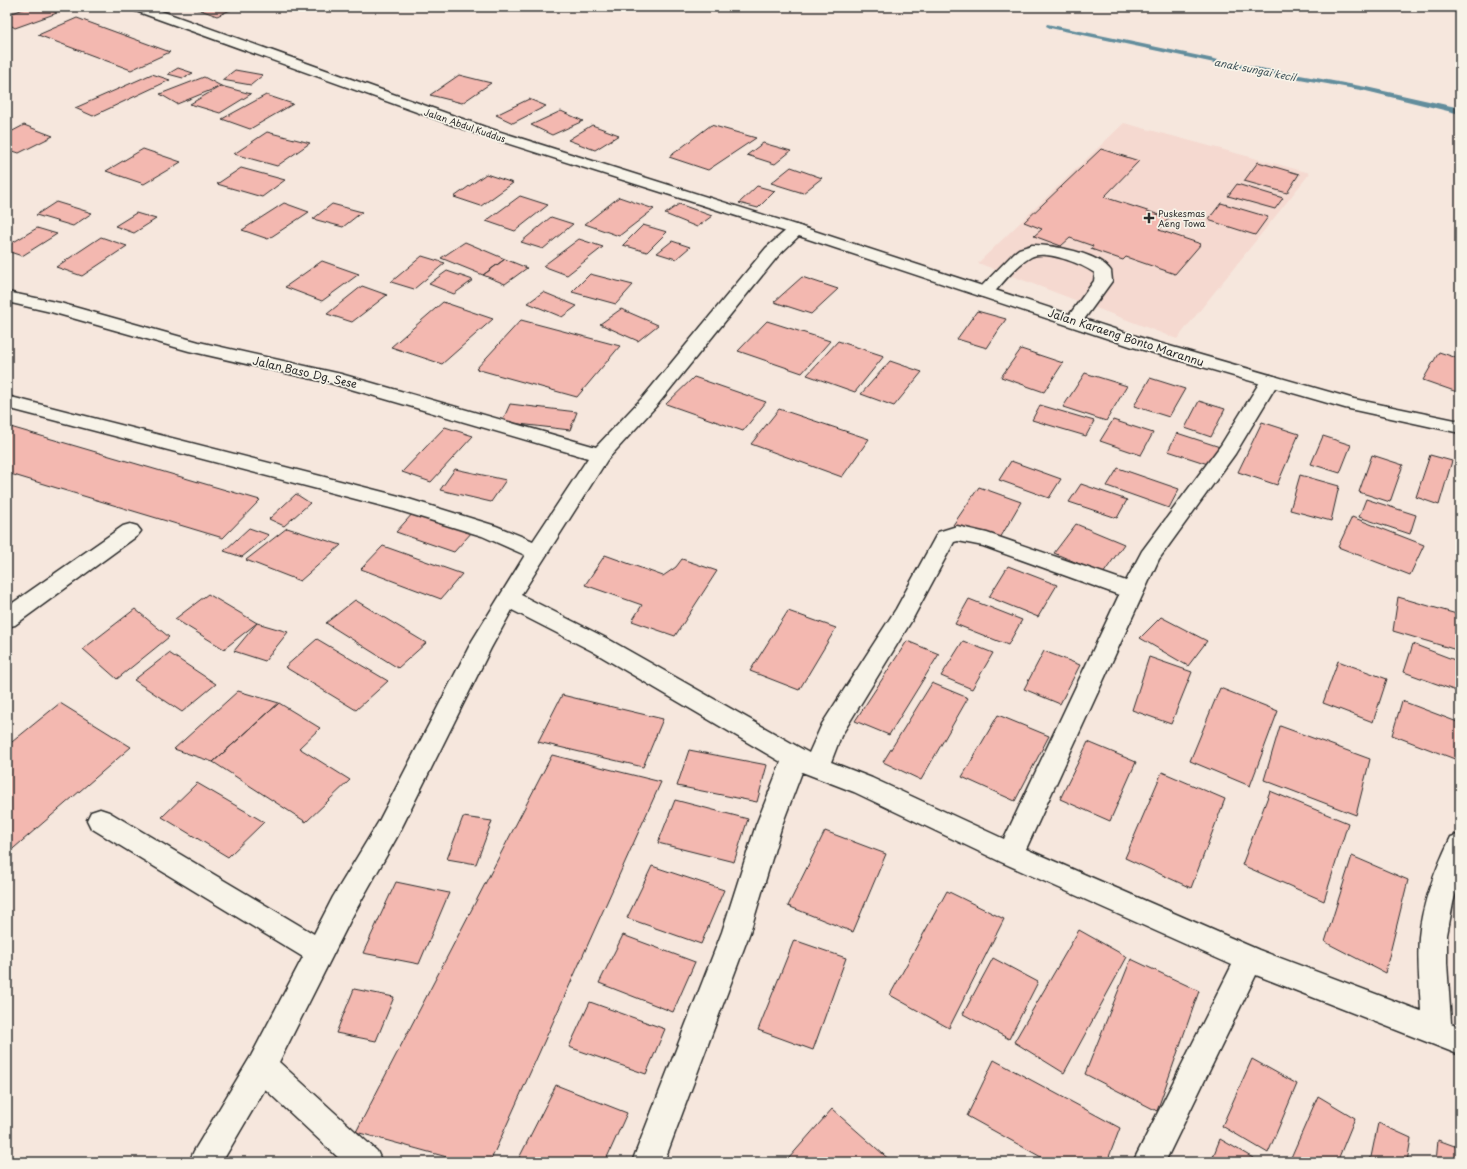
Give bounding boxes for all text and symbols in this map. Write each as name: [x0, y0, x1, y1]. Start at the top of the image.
water label: anak sungai kecil: [1213, 54, 1299, 85]
street label: Jalan Abdul Kuddus: [422, 104, 508, 146]
place label: Puskesmas Aeng Towa: [1158, 206, 1206, 230]
marker: Puskesmas Aeng Towa: [1143, 212, 1155, 224]
street label: Jalan Karaeng Bonto Marannu: [1046, 304, 1206, 370]
street label: Jalan Baso Dg. Sese: [251, 352, 359, 392]

